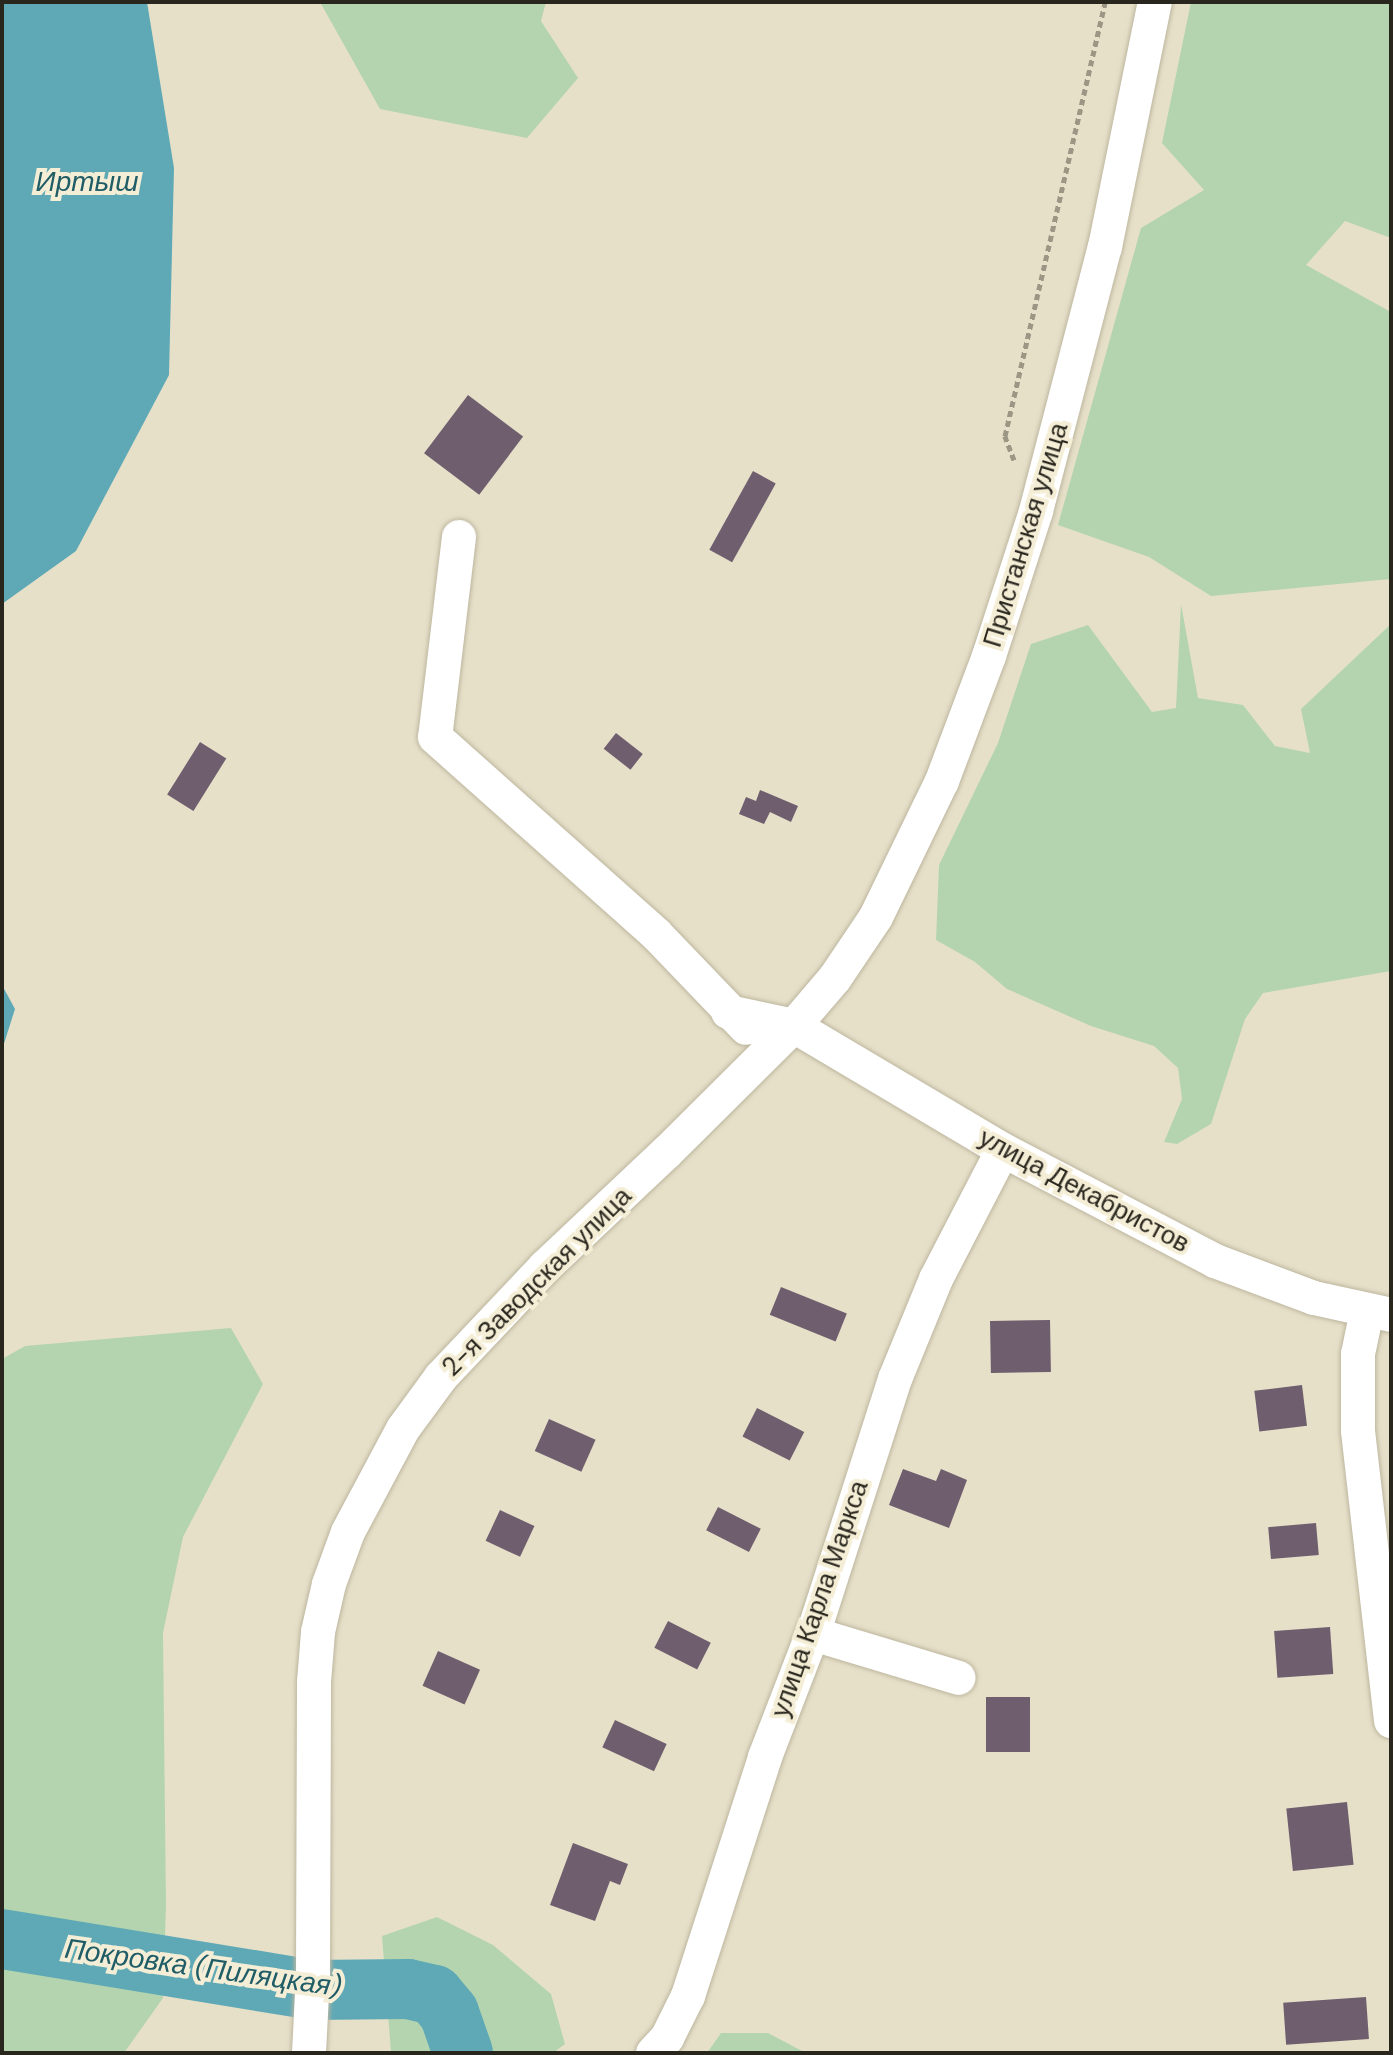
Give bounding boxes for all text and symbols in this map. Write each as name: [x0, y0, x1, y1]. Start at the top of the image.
water label: Иртыш: [36, 165, 138, 199]
street label: Пристанская улица: [977, 419, 1075, 651]
street label: улица Декабристов: [974, 1122, 1194, 1260]
street label: 2-я Заводская улица: [436, 1181, 638, 1383]
street label: улица Карла Маркса: [765, 1477, 875, 1721]
water label: Покровка (Пиляцкая): [63, 1932, 343, 2004]

